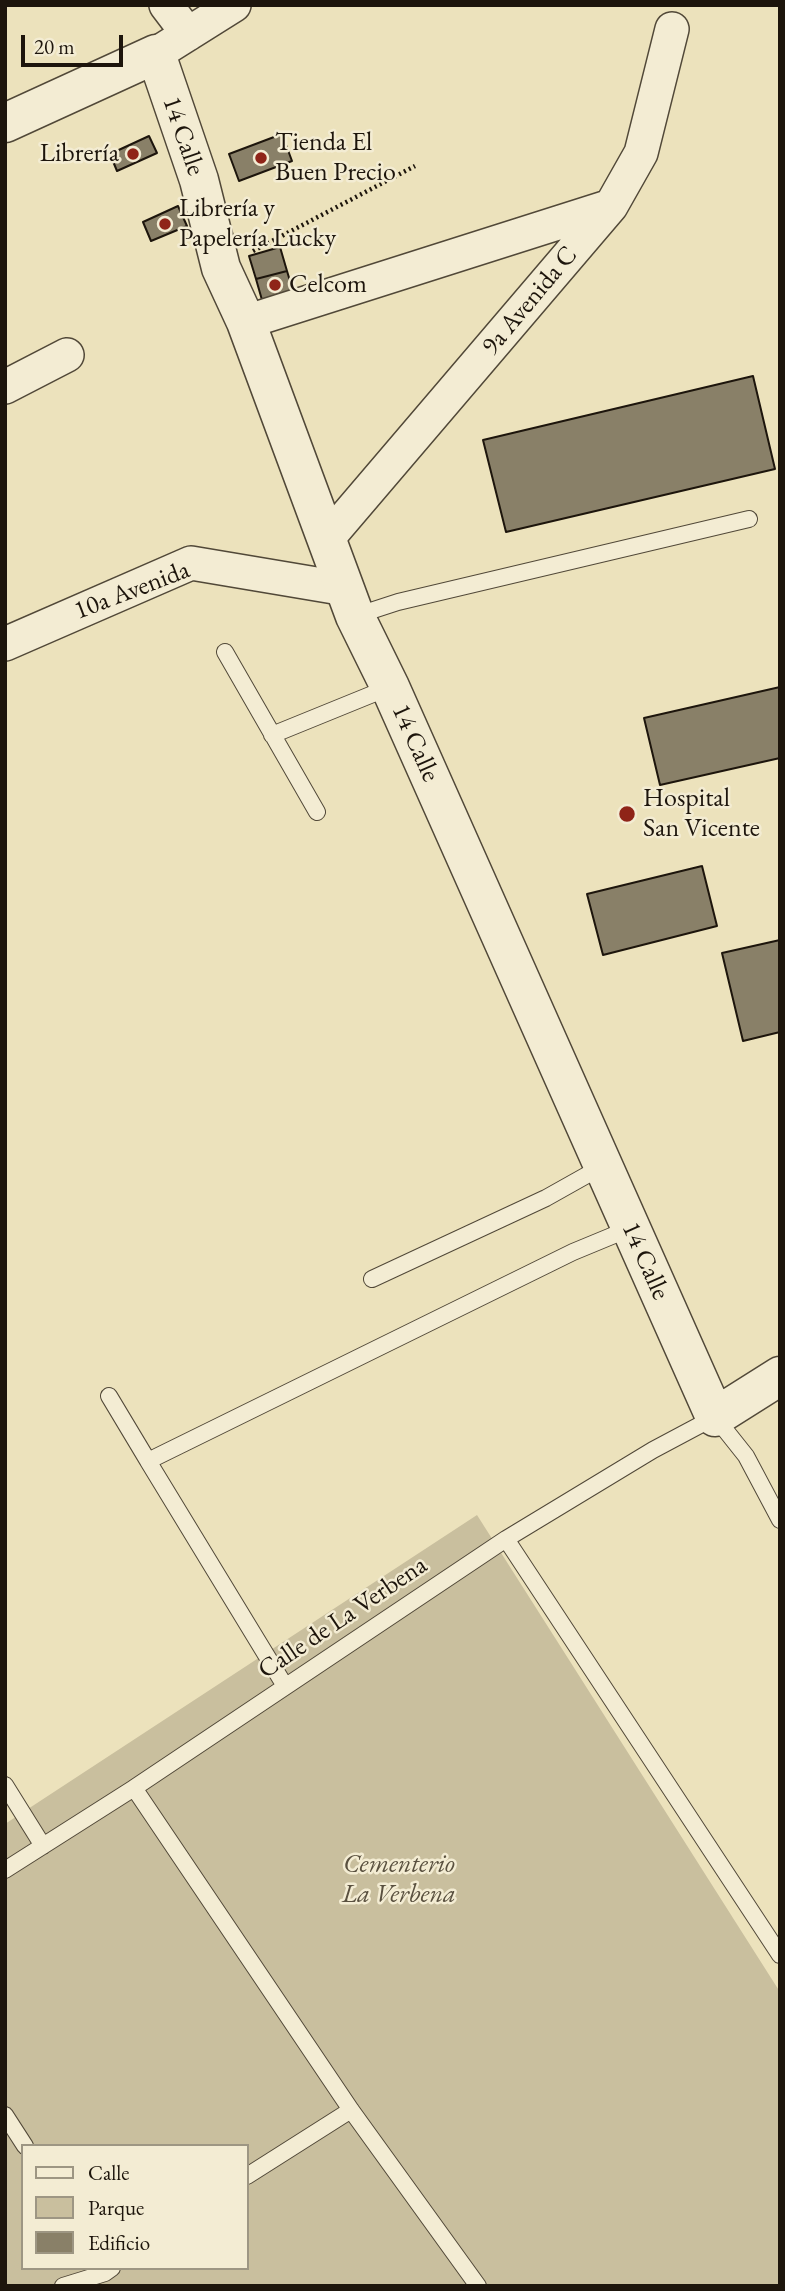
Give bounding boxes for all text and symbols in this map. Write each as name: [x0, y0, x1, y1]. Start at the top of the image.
scale bar: [24, 21, 126, 65]
text: 20 m: [34, 33, 75, 60]
street label: 14 Calle: [155, 92, 211, 180]
place label: Tienda El Buen Precio: [275, 127, 396, 188]
place label: Librería: [40, 138, 119, 170]
marker: Librería: [125, 146, 141, 162]
marker: Tienda El Buen Precio: [253, 150, 269, 166]
place label: Librería y Papelería Lucky: [179, 193, 336, 255]
marker: Librería y Papelería Lucky: [157, 216, 173, 232]
street label: 9a Avenida C: [475, 240, 585, 362]
place label: Celcom: [289, 269, 367, 301]
marker: Celcom: [267, 277, 283, 293]
street label: 10a Avenida: [70, 555, 194, 627]
street label: 14 Calle: [384, 699, 446, 787]
place label: Hospital San Vicente: [643, 783, 760, 844]
marker: Hospital San Vicente: [617, 804, 637, 824]
street label: 14 Calle: [614, 1217, 676, 1305]
street label: Calle de La Verbena: [253, 1550, 433, 1686]
park label: Cementerio La Verbena: [342, 1849, 456, 1910]
legend: [21, 2144, 248, 2270]
text: Calle: [88, 2159, 130, 2186]
text: Parque: [88, 2194, 144, 2221]
text: Edificio: [88, 2229, 150, 2256]

